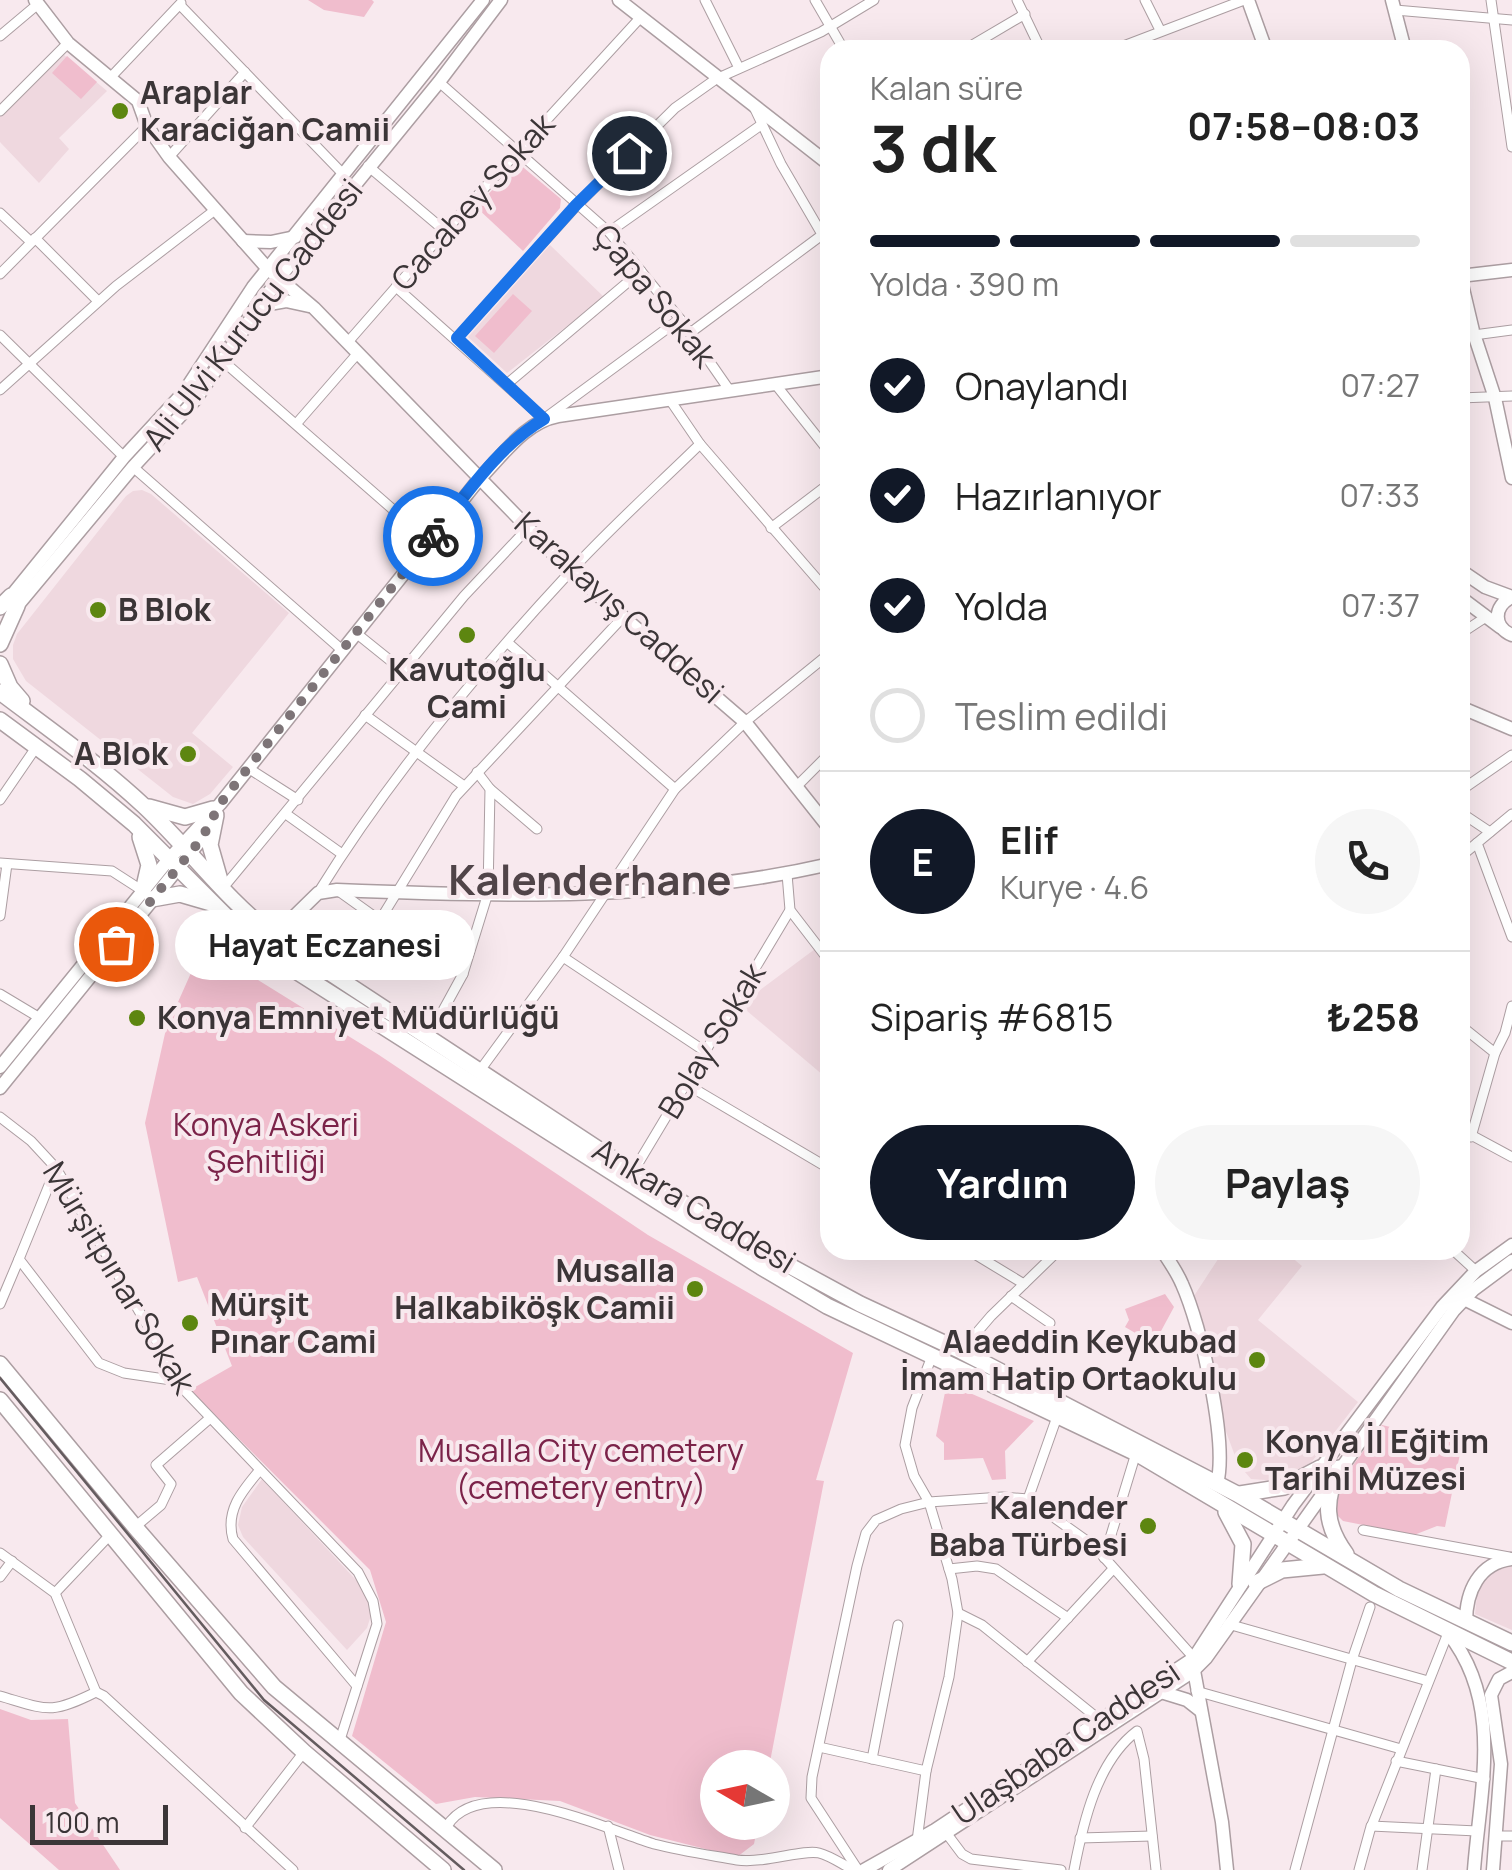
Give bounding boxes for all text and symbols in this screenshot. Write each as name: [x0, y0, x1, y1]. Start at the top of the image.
text: Kalan süre: [870, 66, 1023, 110]
place label: Araplar Karaciğan Camii: [140, 70, 390, 151]
text: 07:58–08:03: [1187, 99, 1420, 151]
marker: Araplar Karaciğan Camii: [109, 100, 131, 122]
street label: Cacabey Sokak: [381, 102, 565, 300]
text: 3 dk: [870, 103, 996, 192]
pin: [587, 111, 672, 196]
icon: home: [602, 126, 657, 181]
street label: Ali Ulvi Kurucu Caddesi: [132, 169, 372, 459]
street label: Çapa Sokak: [585, 215, 728, 377]
text: Yolda · 390 m: [870, 262, 1059, 306]
icon: check: [870, 358, 925, 413]
text: Onaylandı: [955, 359, 1129, 411]
text: 07:27: [1341, 363, 1420, 407]
icon: check: [870, 468, 925, 523]
text: Hazırlanıyor: [955, 469, 1162, 521]
text: 07:33: [1339, 473, 1420, 517]
courier: [383, 486, 483, 586]
street label: Karakayış Caddesi: [506, 501, 734, 713]
icon: bike: [406, 509, 461, 564]
icon: check: [870, 578, 925, 633]
text: Yolda: [955, 579, 1048, 631]
text: 07:37: [1341, 583, 1420, 627]
place label: B Blok: [118, 587, 212, 631]
marker: B Blok: [87, 599, 109, 621]
marker: Kavutoğlu Cami: [456, 624, 478, 646]
place label: Kavutoğlu Cami: [388, 647, 546, 728]
text: Teslim edildi: [955, 689, 1168, 741]
place label: A Blok: [74, 731, 169, 775]
marker: A Blok: [177, 743, 199, 765]
button: phone: [1315, 809, 1420, 914]
text: Elif: [1000, 813, 1058, 865]
text: E: [911, 835, 934, 887]
district label: Kalenderhane: [448, 850, 732, 908]
text: Kurye · 4.6: [1000, 865, 1149, 909]
pin: [74, 902, 159, 987]
callout: Hayat Eczanesi: [176, 909, 476, 979]
icon: bag: [89, 917, 144, 972]
text: Hayat Eczanesi: [208, 923, 442, 967]
street label: Bolay Sokak: [647, 953, 775, 1127]
text: Sipariş #6815: [870, 990, 1113, 1042]
text: ₺258: [1327, 990, 1420, 1042]
place label: Konya Emniyet Müdürlüğü: [157, 995, 560, 1039]
marker: Konya Emniyet Müdürlüğü: [126, 1007, 148, 1029]
park label: Konya Askeri Şehitliği: [173, 1102, 359, 1183]
button: Yardım: [870, 1125, 1135, 1240]
button: Paylaş: [1155, 1125, 1420, 1240]
street label: Ankara Caddesi: [585, 1127, 804, 1283]
street label: Mürşitpınar Sokak: [33, 1153, 207, 1403]
place label: Musalla Halkabiköşk Camii: [394, 1248, 675, 1329]
marker: Musalla Halkabiköşk Camii: [684, 1278, 706, 1300]
place label: Mürşit Pınar Cami: [210, 1282, 377, 1363]
marker: Mürşit Pınar Cami: [179, 1312, 201, 1334]
place label: Alaeddin Keykubad İmam Hatip Ortaokulu: [900, 1319, 1237, 1400]
marker: Alaeddin Keykubad İmam Hatip Ortaokulu: [1246, 1349, 1268, 1371]
place label: Konya İl Eğitim Tarihi Müzesi: [1265, 1419, 1489, 1500]
park label: Musalla City cemetery (cemetery entry): [418, 1428, 744, 1509]
marker: Konya İl Eğitim Tarihi Müzesi: [1234, 1449, 1256, 1471]
place label: Kalender Baba Türbesi: [929, 1485, 1128, 1566]
marker: Kalender Baba Türbesi: [1137, 1515, 1159, 1537]
street label: Ulaşbaba Caddesi: [943, 1650, 1188, 1835]
north arrow: [700, 1750, 790, 1840]
map controls: [700, 1750, 790, 1840]
scale bar: [30, 1800, 168, 1844]
text: 100 m: [45, 1803, 119, 1841]

